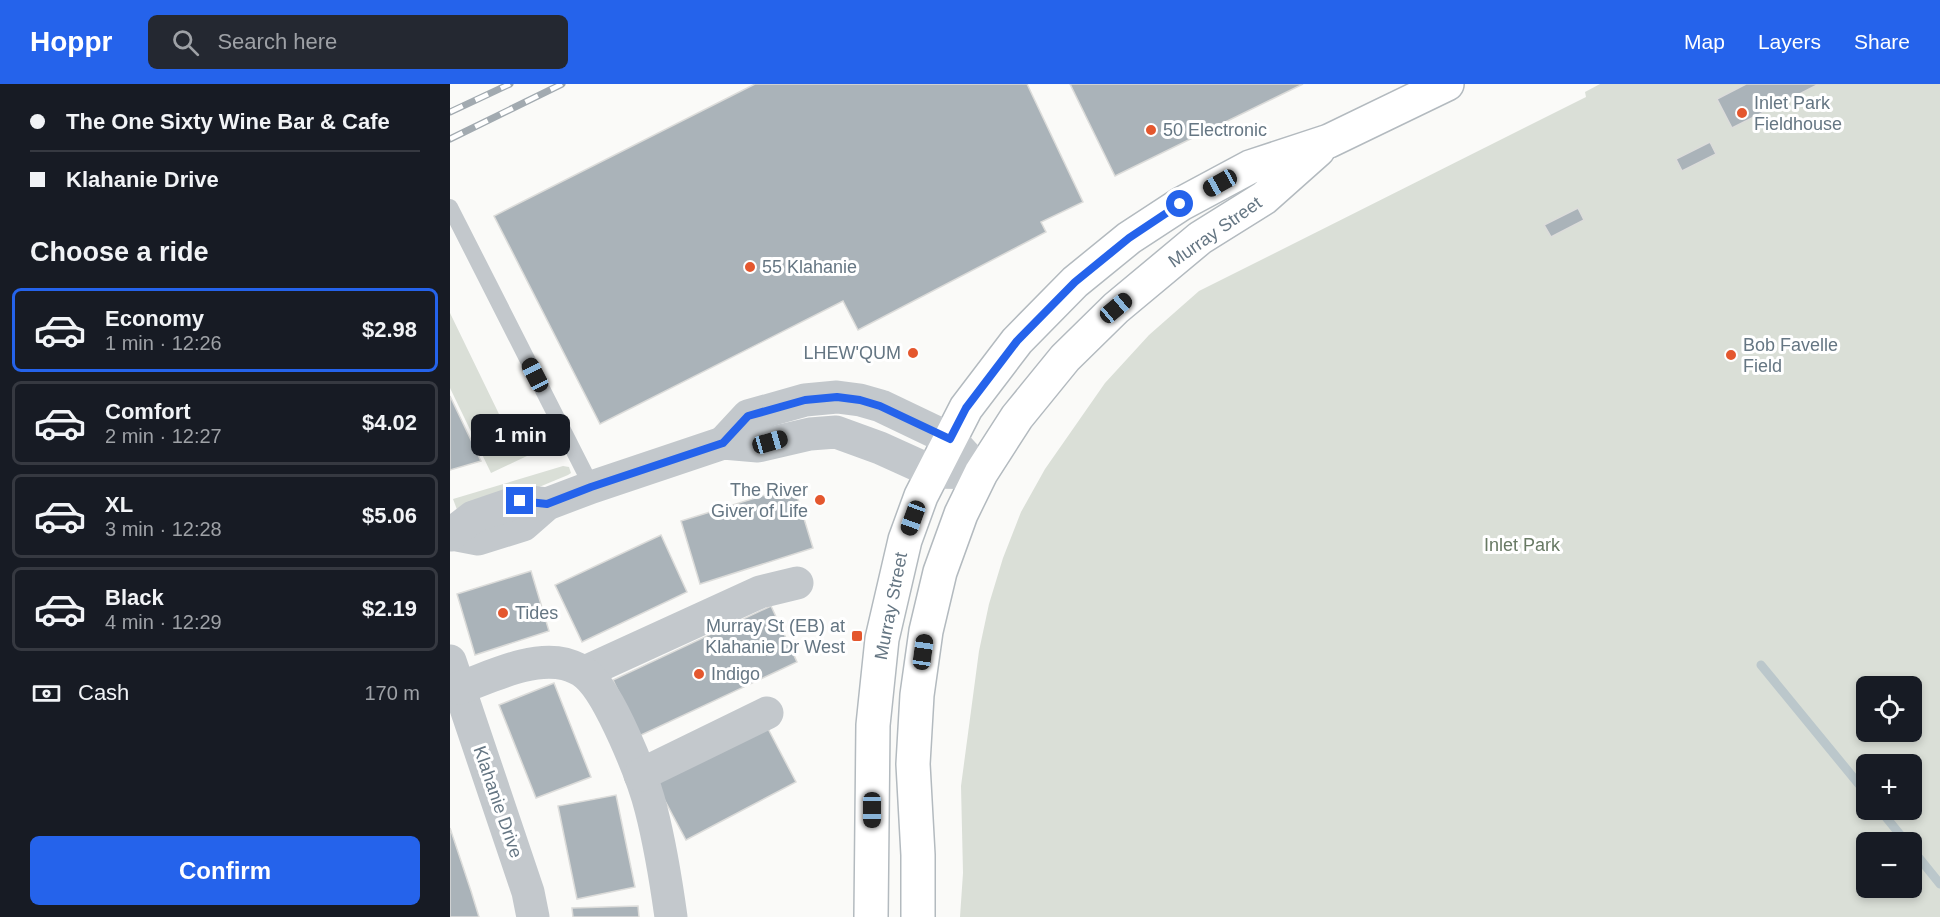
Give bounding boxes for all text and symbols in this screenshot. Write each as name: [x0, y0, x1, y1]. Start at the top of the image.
search box: [148, 15, 568, 69]
text: Hoppr: [30, 26, 112, 57]
icon: search: [169, 26, 202, 59]
text: Search here: [217, 29, 337, 54]
text: Map: [1684, 30, 1725, 53]
text: Layers: [1758, 30, 1821, 53]
text: Share: [1854, 30, 1910, 53]
place label: Inlet Park Fieldhouse: [1754, 93, 1842, 134]
marker: Inlet Park Fieldhouse: [1735, 106, 1749, 120]
text: The One Sixty Wine Bar & Cafe: [66, 109, 390, 134]
place label: 50 Electronic: [1163, 120, 1267, 140]
marker: 50 Electronic: [1144, 123, 1158, 137]
car: [1200, 166, 1240, 200]
text: Klahanie Drive: [66, 167, 219, 192]
route start: [1166, 190, 1193, 217]
street label: Murray Street: [1165, 193, 1265, 271]
text: Choose a ride: [30, 237, 209, 267]
place label: 55 Klahanie: [762, 257, 857, 277]
marker: 55 Klahanie: [743, 260, 757, 274]
car: [1096, 290, 1136, 326]
icon: car: [33, 303, 87, 357]
text: Economy: [105, 306, 204, 331]
text: $2.98: [362, 317, 417, 342]
text: 1 min · 12:26: [105, 332, 222, 354]
place label: Bob Favelle Field: [1743, 335, 1838, 376]
place label: LHEW'QUM: [804, 343, 901, 363]
marker: LHEW'QUM: [906, 346, 920, 360]
marker: Bob Favelle Field: [1724, 348, 1738, 362]
car: [519, 355, 551, 395]
icon: car: [33, 396, 87, 450]
text: Comfort: [105, 399, 191, 424]
text: $4.02: [362, 410, 417, 435]
callout: 1 min: [470, 414, 569, 456]
text: 1 min: [494, 424, 547, 446]
text: 2 min · 12:27: [105, 425, 222, 447]
car: [750, 428, 790, 456]
place label: The River Giver of Life: [711, 480, 808, 521]
route end: [506, 487, 533, 514]
icon: car: [33, 489, 87, 543]
text: XL: [105, 492, 133, 517]
marker: The River Giver of Life: [813, 493, 827, 507]
car: [898, 498, 928, 538]
text: $5.06: [362, 503, 417, 528]
text: 3 min · 12:28: [105, 518, 222, 540]
park label: Inlet Park: [1484, 535, 1561, 555]
street label: Murray Street: [871, 551, 911, 661]
icon: car: [33, 582, 87, 636]
text: Black: [105, 585, 164, 610]
text: $2.19: [362, 596, 417, 621]
place label: Tides: [515, 603, 558, 623]
marker: Tides: [496, 606, 510, 620]
text: 4 min · 12:29: [105, 611, 222, 633]
place label: Murray St (EB) at Klahanie Dr West: [705, 616, 845, 657]
marker: Murray St (EB) at Klahanie Dr West: [850, 629, 864, 643]
car: [912, 633, 934, 671]
place label: Indigo: [711, 664, 760, 684]
marker: Indigo: [692, 667, 706, 681]
map controls: [1856, 676, 1922, 898]
button: locate: [1856, 676, 1922, 742]
icon: cash: [30, 677, 63, 710]
text: Cash: [78, 680, 129, 705]
text: 170 m: [364, 682, 420, 704]
street label: Klahanie Drive: [469, 743, 527, 861]
button: +: [1856, 754, 1922, 820]
car: [863, 792, 881, 828]
button: −: [1856, 832, 1922, 898]
button: Confirm: [30, 836, 420, 905]

